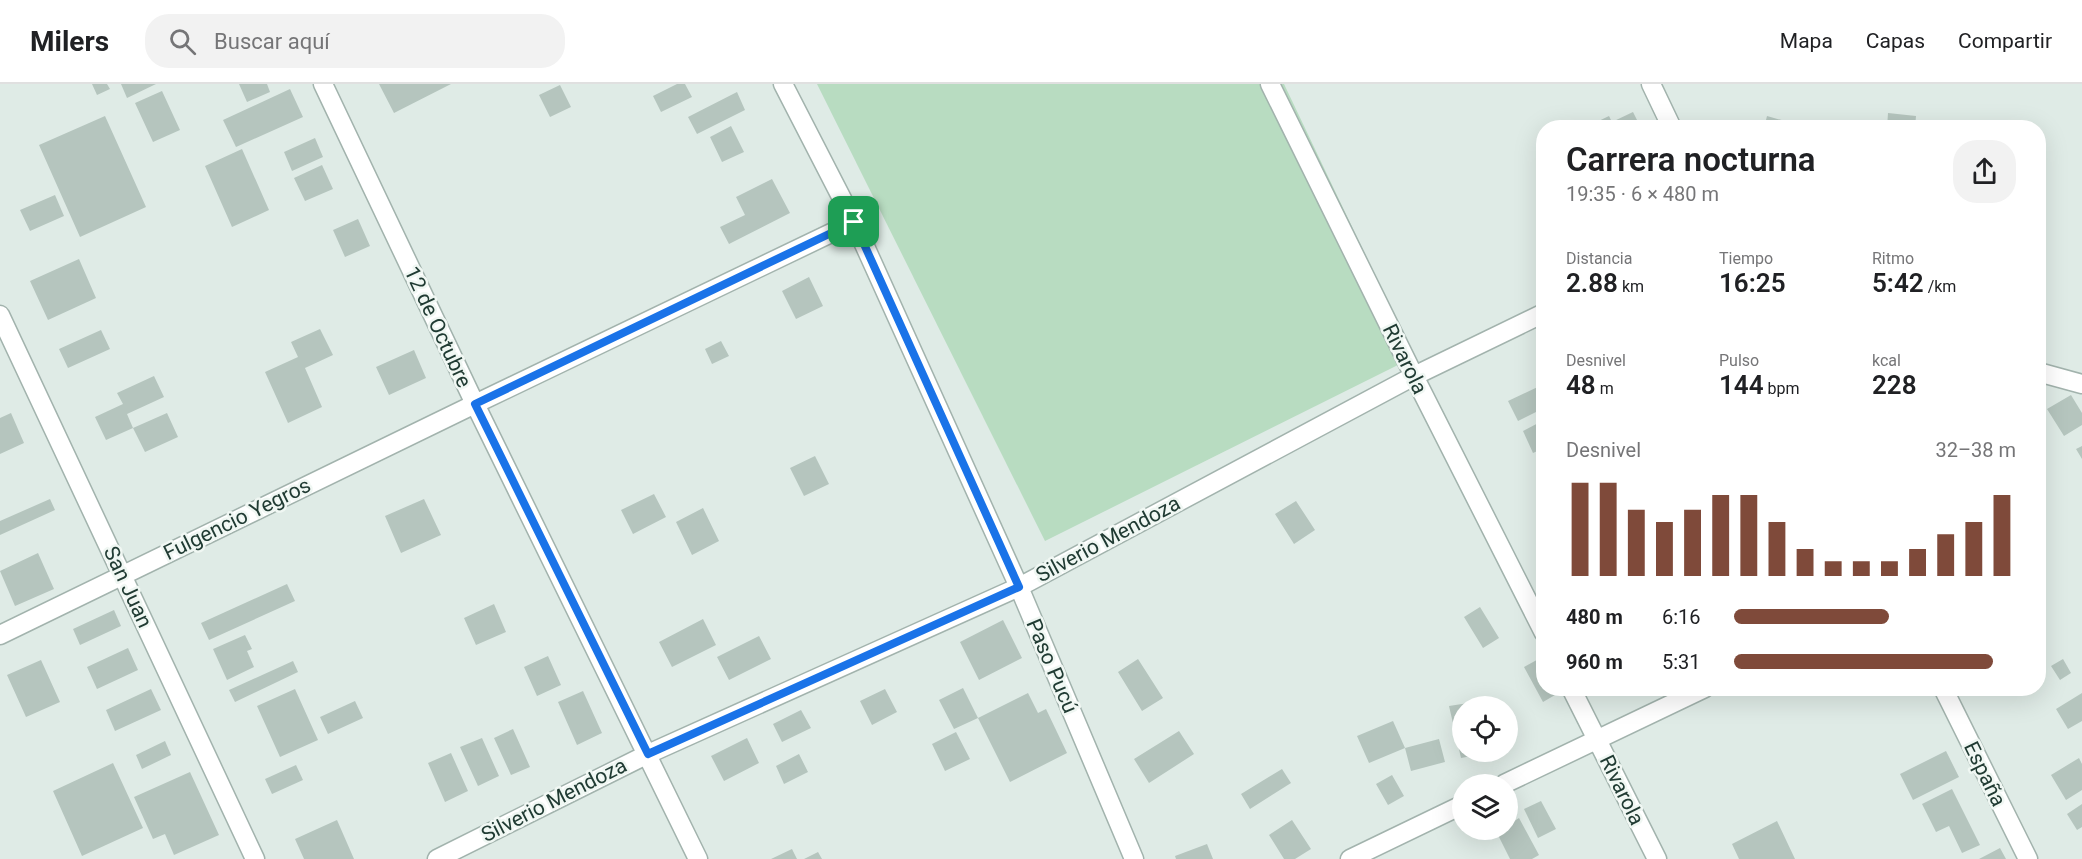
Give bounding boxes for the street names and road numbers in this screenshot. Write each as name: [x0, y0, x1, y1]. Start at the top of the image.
street label: 12 de Octubre: [399, 263, 477, 391]
street label: Rivarola: [1378, 320, 1432, 398]
street label: Fulgencio Yegros: [160, 473, 314, 565]
street label: Silverio Mendoza: [1032, 491, 1184, 587]
street label: San Juan: [99, 543, 157, 631]
street label: Paso Pucú: [1021, 615, 1083, 717]
street label: España: [1959, 738, 2011, 810]
street label: Rivarola: [1595, 751, 1649, 829]
street label: Silverio Mendoza: [477, 753, 631, 847]

